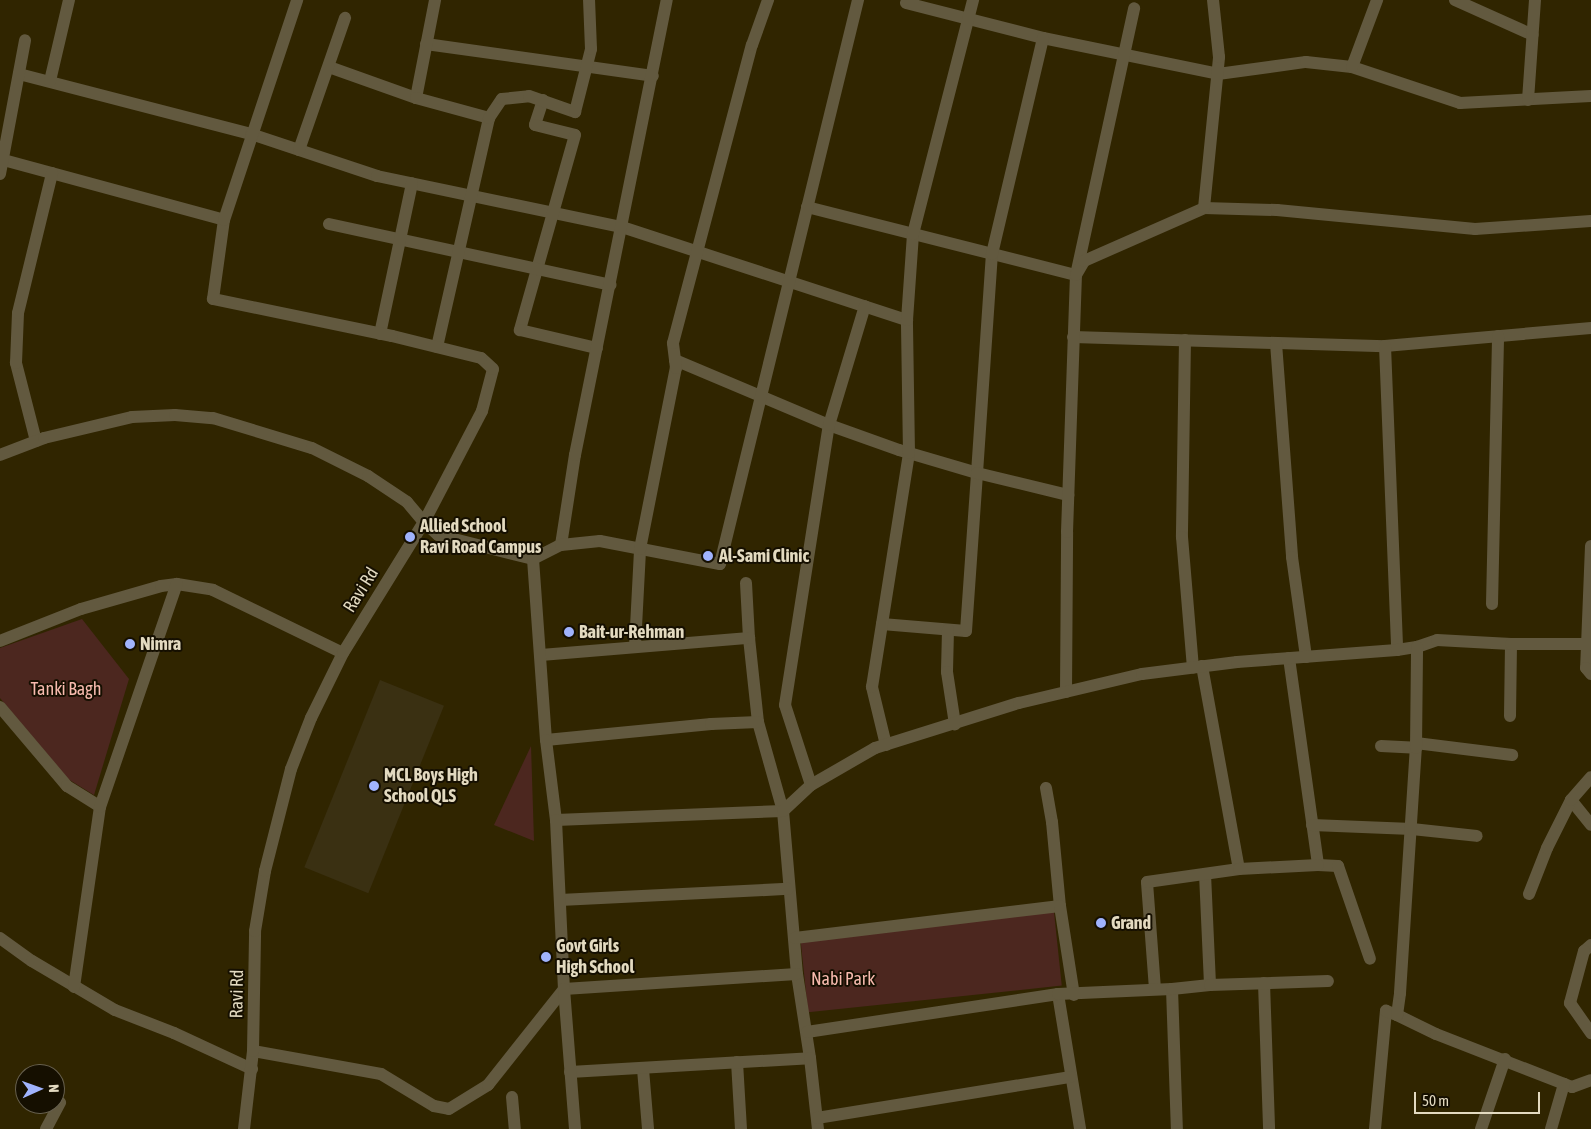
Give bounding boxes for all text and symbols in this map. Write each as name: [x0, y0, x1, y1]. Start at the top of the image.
place label: Allied School Ravi Road Campus: [420, 516, 541, 558]
marker: Allied School Ravi Road Campus: [404, 531, 416, 543]
place label: Al-Sami Clinic: [719, 545, 809, 567]
marker: Al-Sami Clinic: [701, 549, 715, 563]
street label: Ravi Rd: [339, 564, 383, 616]
place label: Bait-ur-Rehman: [579, 621, 684, 643]
marker: Bait-ur-Rehman: [563, 626, 575, 638]
place label: Nimra: [140, 633, 181, 655]
marker: Nimra: [124, 638, 136, 650]
park label: Tanki Bagh: [30, 678, 102, 700]
place label: MCL Boys High School QLS: [384, 765, 478, 808]
marker: MCL Boys High School QLS: [368, 780, 380, 792]
place label: Grand: [1111, 912, 1151, 934]
marker: Grand: [1095, 917, 1107, 929]
place label: Govt Girls High School: [556, 936, 634, 979]
marker: Govt Girls High School: [540, 951, 552, 963]
park label: Nabi Park: [811, 968, 875, 990]
street label: Ravi Rd: [226, 969, 248, 1019]
north arrow: [15, 1064, 65, 1114]
scale bar: [1416, 1082, 1542, 1114]
text: N: [46, 1084, 62, 1093]
text: 50 m: [1422, 1092, 1449, 1109]

